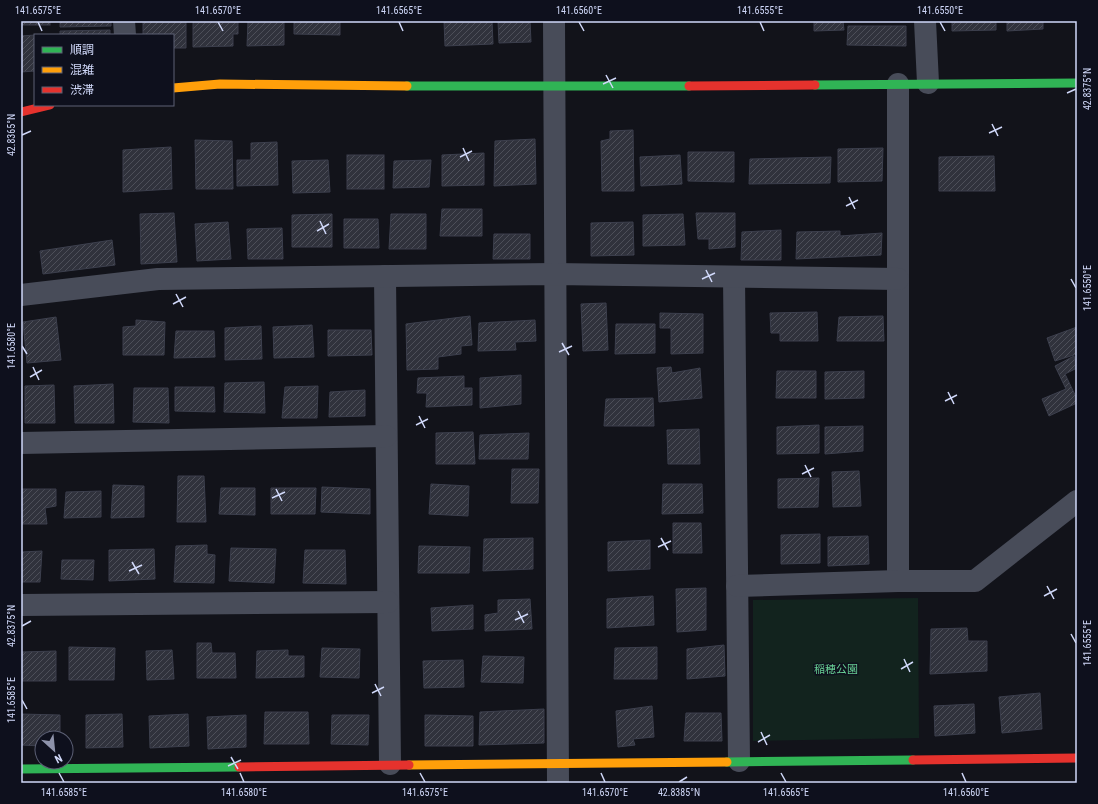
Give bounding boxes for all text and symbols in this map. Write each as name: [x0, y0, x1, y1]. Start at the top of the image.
text: 141.6575°E: [15, 5, 61, 16]
text: 141.6570°E: [195, 5, 241, 16]
text: 141.6565°E: [376, 5, 422, 16]
text: 141.6560°E: [556, 5, 602, 16]
text: 141.6555°E: [737, 5, 783, 16]
text: 141.6550°E: [917, 5, 963, 16]
legend: [34, 34, 174, 106]
text: 順調: [70, 43, 94, 57]
text: 混雑: [70, 63, 94, 77]
text: 42.8375°N: [1082, 68, 1093, 110]
text: 渋滞: [70, 83, 94, 97]
text: 42.8365°N: [6, 114, 17, 156]
text: 141.6550°E: [1082, 265, 1093, 311]
text: 141.6580°E: [6, 323, 17, 369]
text: 42.8375°N: [6, 605, 17, 647]
text: 141.6555°E: [1082, 620, 1093, 666]
park label: 稲穂公園: [814, 663, 858, 676]
text: 141.6585°E: [6, 677, 17, 723]
north arrow: [34, 730, 74, 770]
text: N: [52, 751, 64, 766]
text: 141.6585°E: [41, 787, 87, 798]
text: 141.6580°E: [221, 787, 267, 798]
text: 141.6575°E: [402, 787, 448, 798]
text: 141.6570°E: [582, 787, 628, 798]
text: 42.8385°N: [658, 787, 700, 798]
text: 141.6565°E: [763, 787, 809, 798]
text: 141.6560°E: [943, 787, 989, 798]

